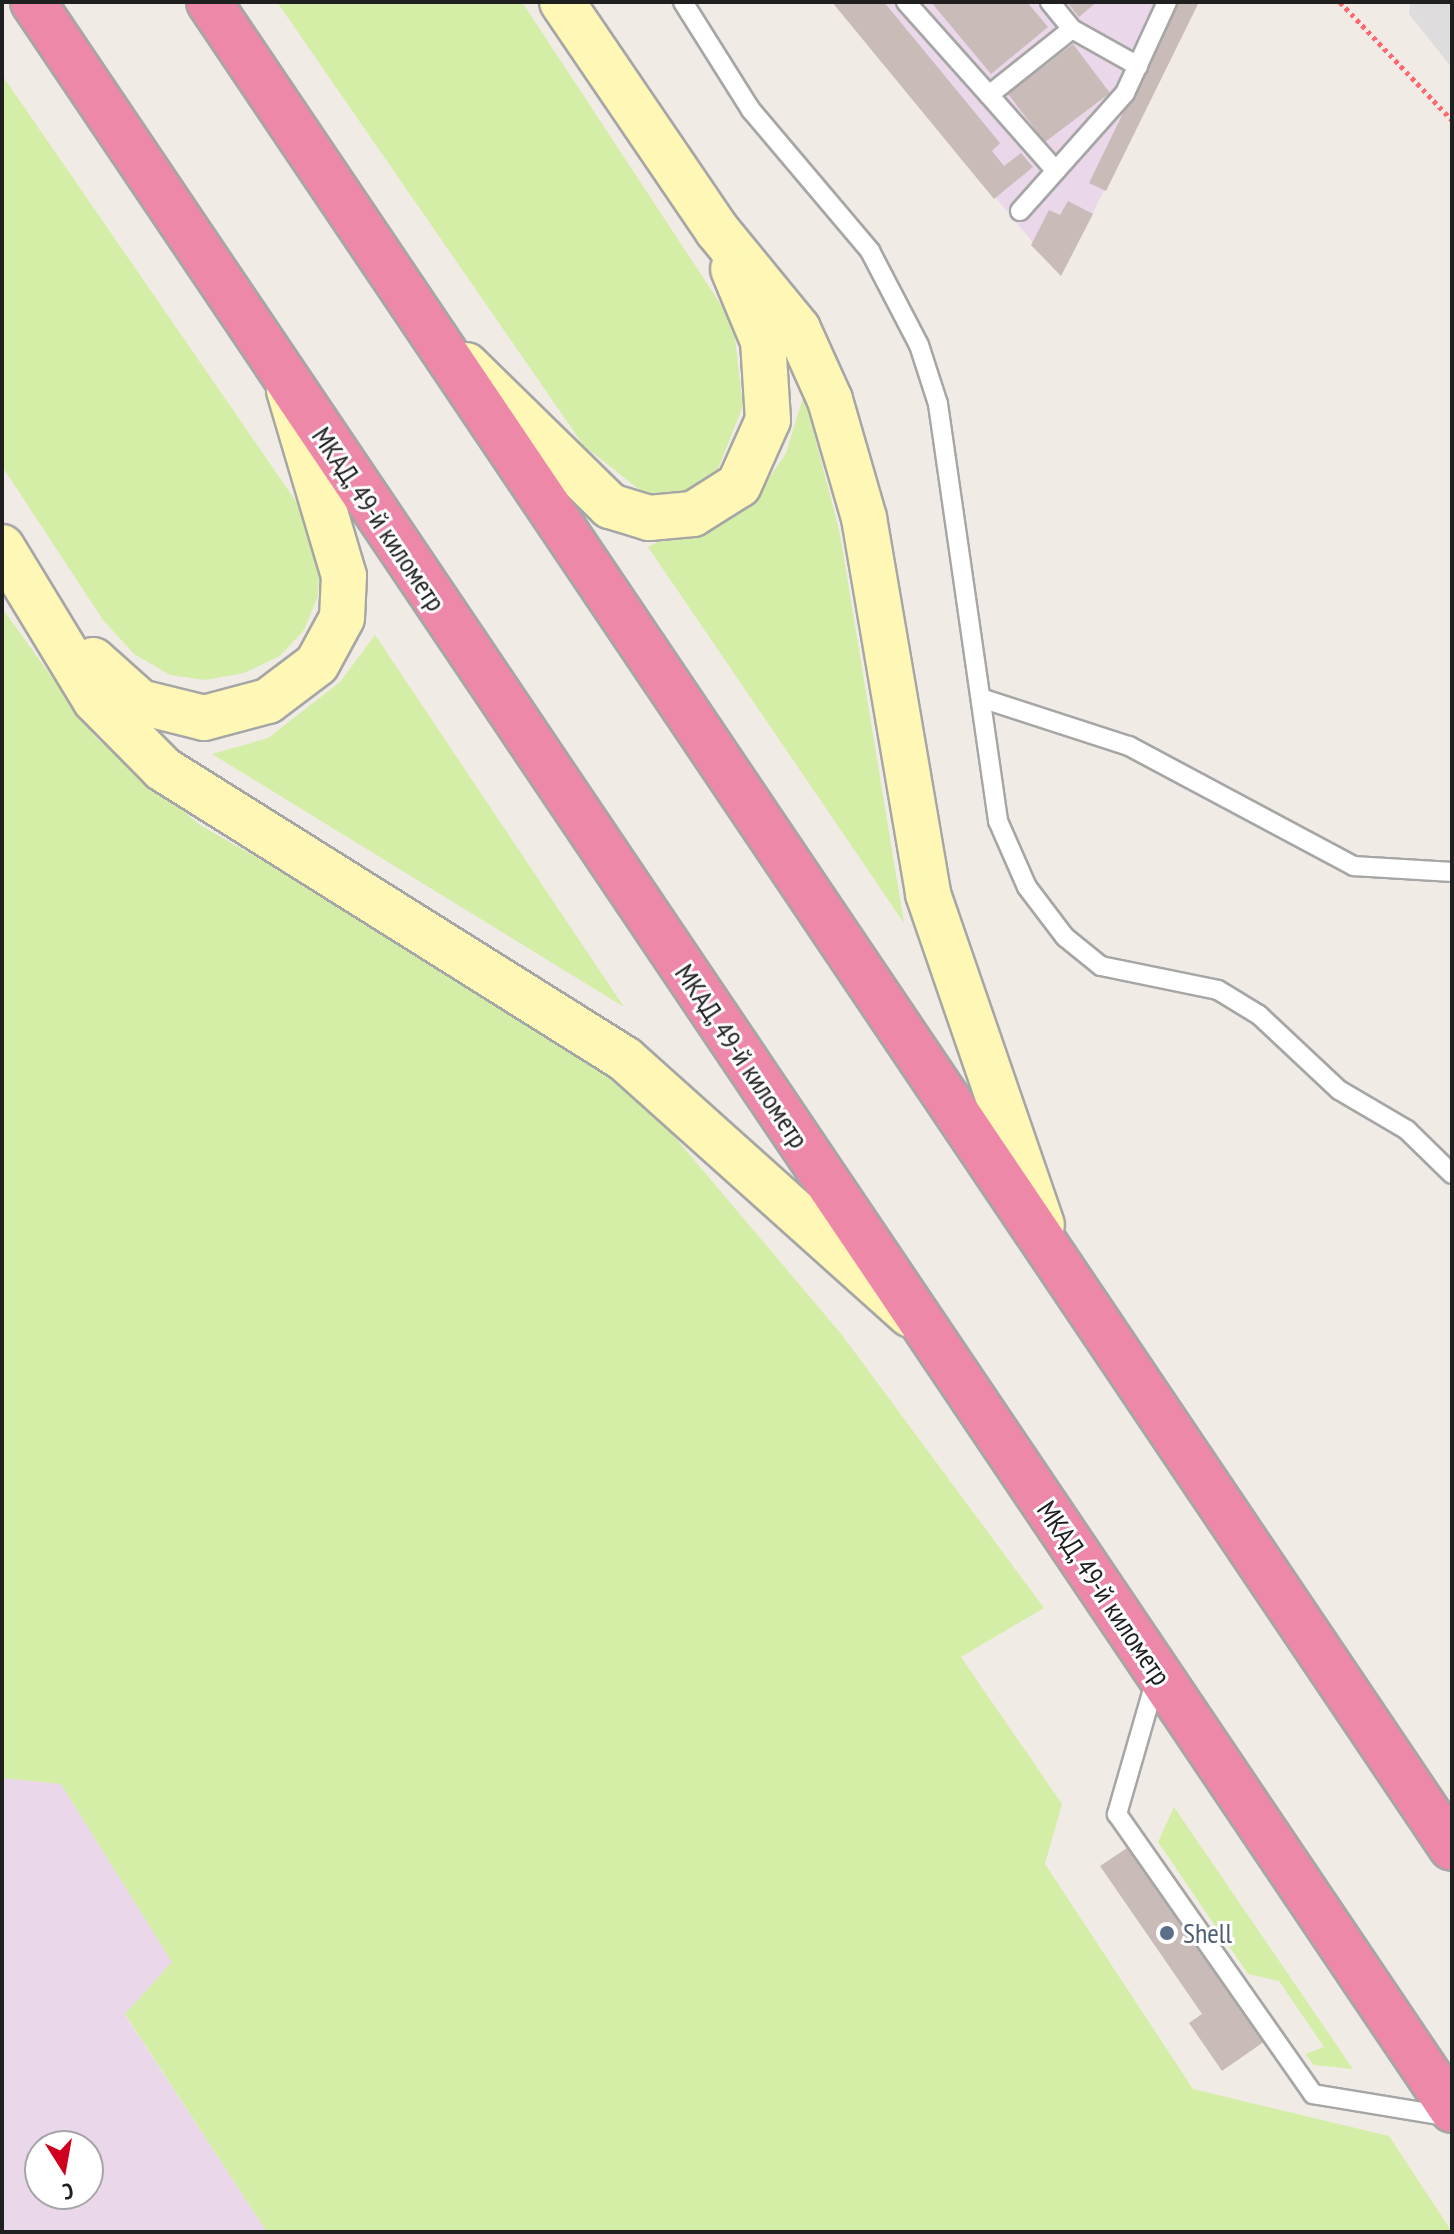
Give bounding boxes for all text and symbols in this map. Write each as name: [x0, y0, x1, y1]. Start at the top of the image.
street label: МКАД, 49-й километр: [305, 420, 453, 618]
street label: МКАД, 49-й километр: [668, 957, 816, 1155]
street label: МКАД, 49-й километр: [1030, 1494, 1178, 1692]
place label: Shell: [1183, 1916, 1232, 1950]
marker: Shell: [1158, 1924, 1176, 1942]
north arrow: [24, 2130, 104, 2210]
text: С: [61, 2177, 76, 2206]

